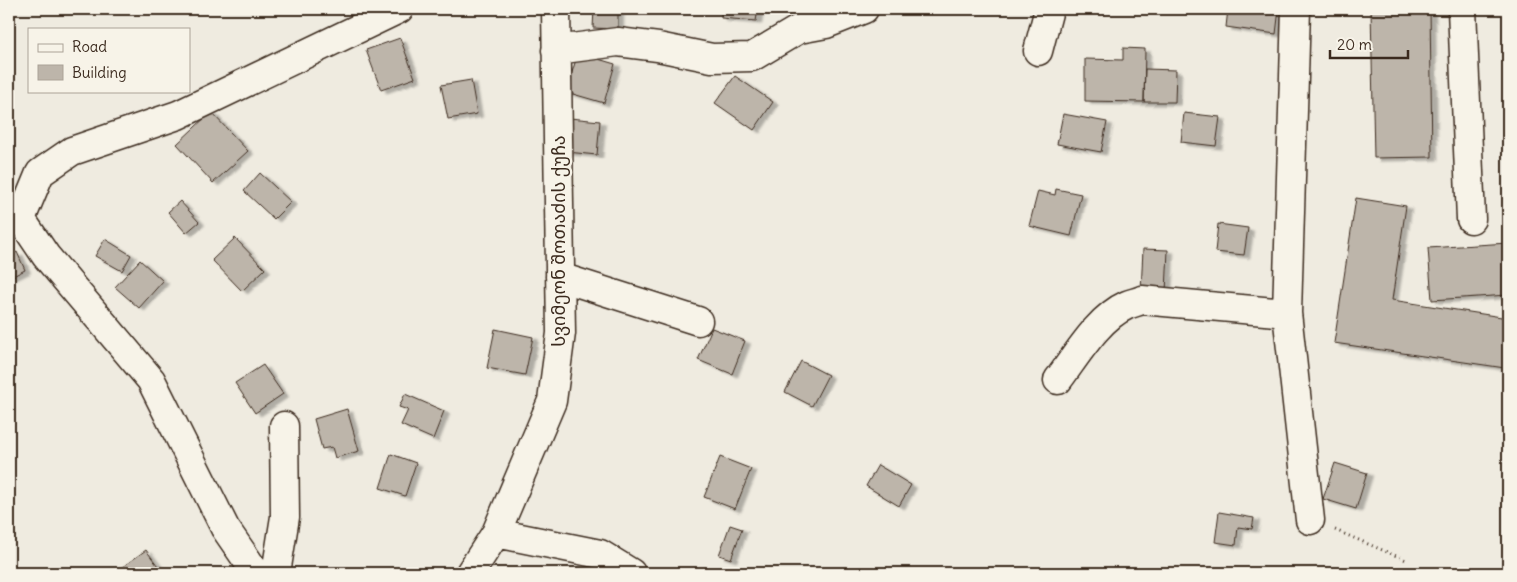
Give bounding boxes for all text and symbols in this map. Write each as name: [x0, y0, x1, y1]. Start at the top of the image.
legend: [28, 28, 190, 92]
scale bar: [1330, 28, 1407, 60]
text: 20 m: [1337, 35, 1372, 54]
text: Road: [72, 37, 107, 56]
text: Building: [72, 63, 127, 82]
street label: სვიმეონ შოთაძის ქუჩა: [547, 135, 570, 347]

